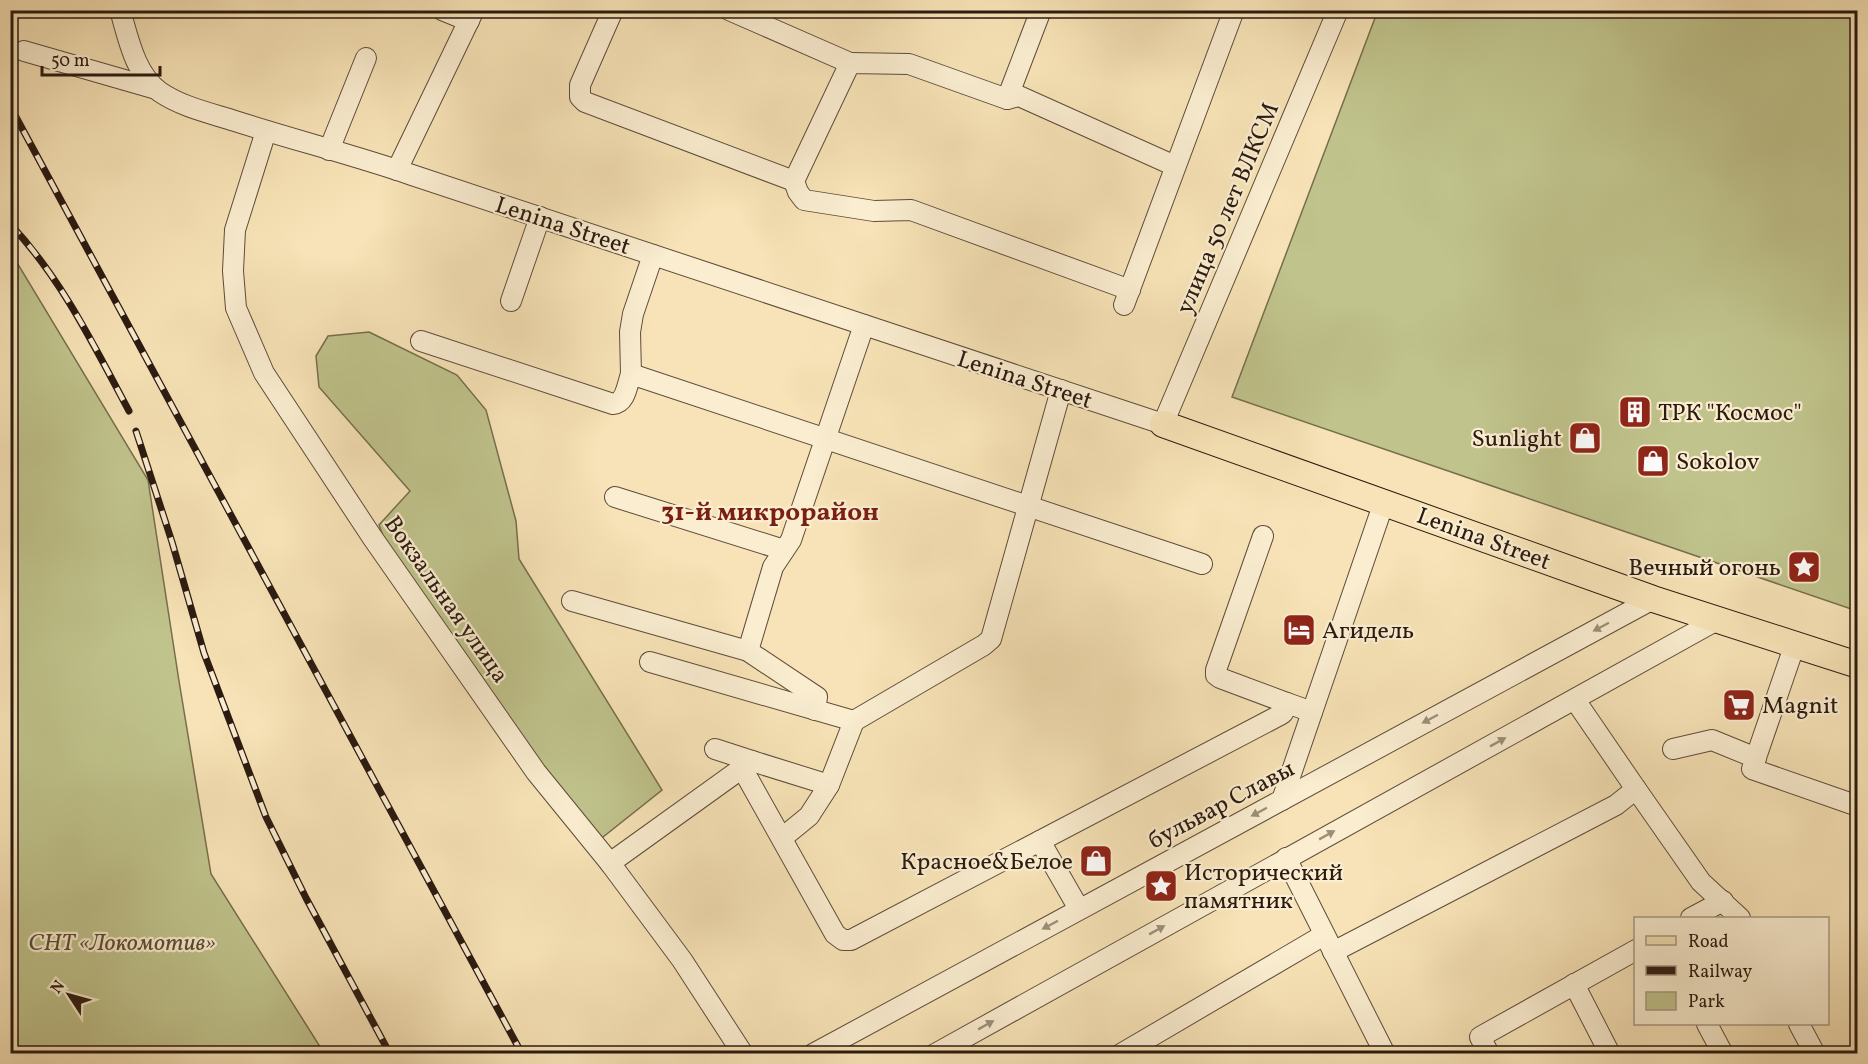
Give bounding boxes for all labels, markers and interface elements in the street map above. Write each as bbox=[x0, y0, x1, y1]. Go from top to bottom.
scale bar bbox=[42, 39, 160, 77]
text: 50 m bbox=[51, 49, 90, 74]
street label: улица 50 лет ВЛКСМ bbox=[1169, 98, 1289, 320]
street label: Lenina Street bbox=[490, 189, 634, 265]
street label: Lenina Street bbox=[952, 343, 1096, 419]
building icon: ТРК "Космос" bbox=[1617, 394, 1653, 430]
place label: ТРК "Космос" bbox=[1658, 397, 1802, 431]
shop icon: Sunlight bbox=[1567, 420, 1603, 456]
place label: Sunlight bbox=[1471, 423, 1562, 457]
shop icon: Sokolov bbox=[1635, 443, 1671, 479]
place label: Sokolov bbox=[1676, 446, 1760, 480]
district label: 31-й микрорайон bbox=[661, 495, 879, 531]
street label: Lenina Street bbox=[1412, 500, 1555, 580]
street label: Вокзальная улица bbox=[375, 509, 516, 691]
place icon: Вечный огонь bbox=[1786, 549, 1822, 585]
place label: Вечный огонь bbox=[1628, 552, 1781, 586]
hotel icon: Агидель bbox=[1281, 612, 1317, 648]
place label: Агидель bbox=[1322, 615, 1414, 649]
one-way arrow bbox=[1593, 621, 1610, 631]
supermarket icon: Magnit bbox=[1721, 687, 1757, 723]
place label: Magnit bbox=[1762, 690, 1839, 724]
one-way arrow bbox=[1421, 714, 1438, 724]
one-way arrow bbox=[1490, 737, 1507, 747]
street label: бульвар Славы bbox=[1143, 753, 1301, 859]
one-way arrow bbox=[1250, 807, 1267, 817]
one-way arrow bbox=[1319, 830, 1336, 840]
shop icon: Красное&Белое bbox=[1078, 843, 1114, 879]
place label: Красное&Белое bbox=[900, 846, 1073, 880]
place label: Исторический памятник bbox=[1184, 857, 1343, 919]
place icon: Исторический памятник bbox=[1143, 868, 1179, 904]
legend bbox=[1634, 917, 1829, 1025]
one-way arrow bbox=[1041, 920, 1058, 930]
one-way arrow bbox=[1149, 925, 1166, 935]
park label: СНТ «Локомотив» bbox=[28, 927, 216, 961]
text: Road bbox=[1688, 930, 1729, 955]
text: Railway bbox=[1688, 960, 1752, 985]
north arrow bbox=[39, 965, 99, 1025]
text: N bbox=[46, 976, 71, 999]
text: Park bbox=[1688, 990, 1725, 1015]
one-way arrow bbox=[978, 1020, 995, 1030]

